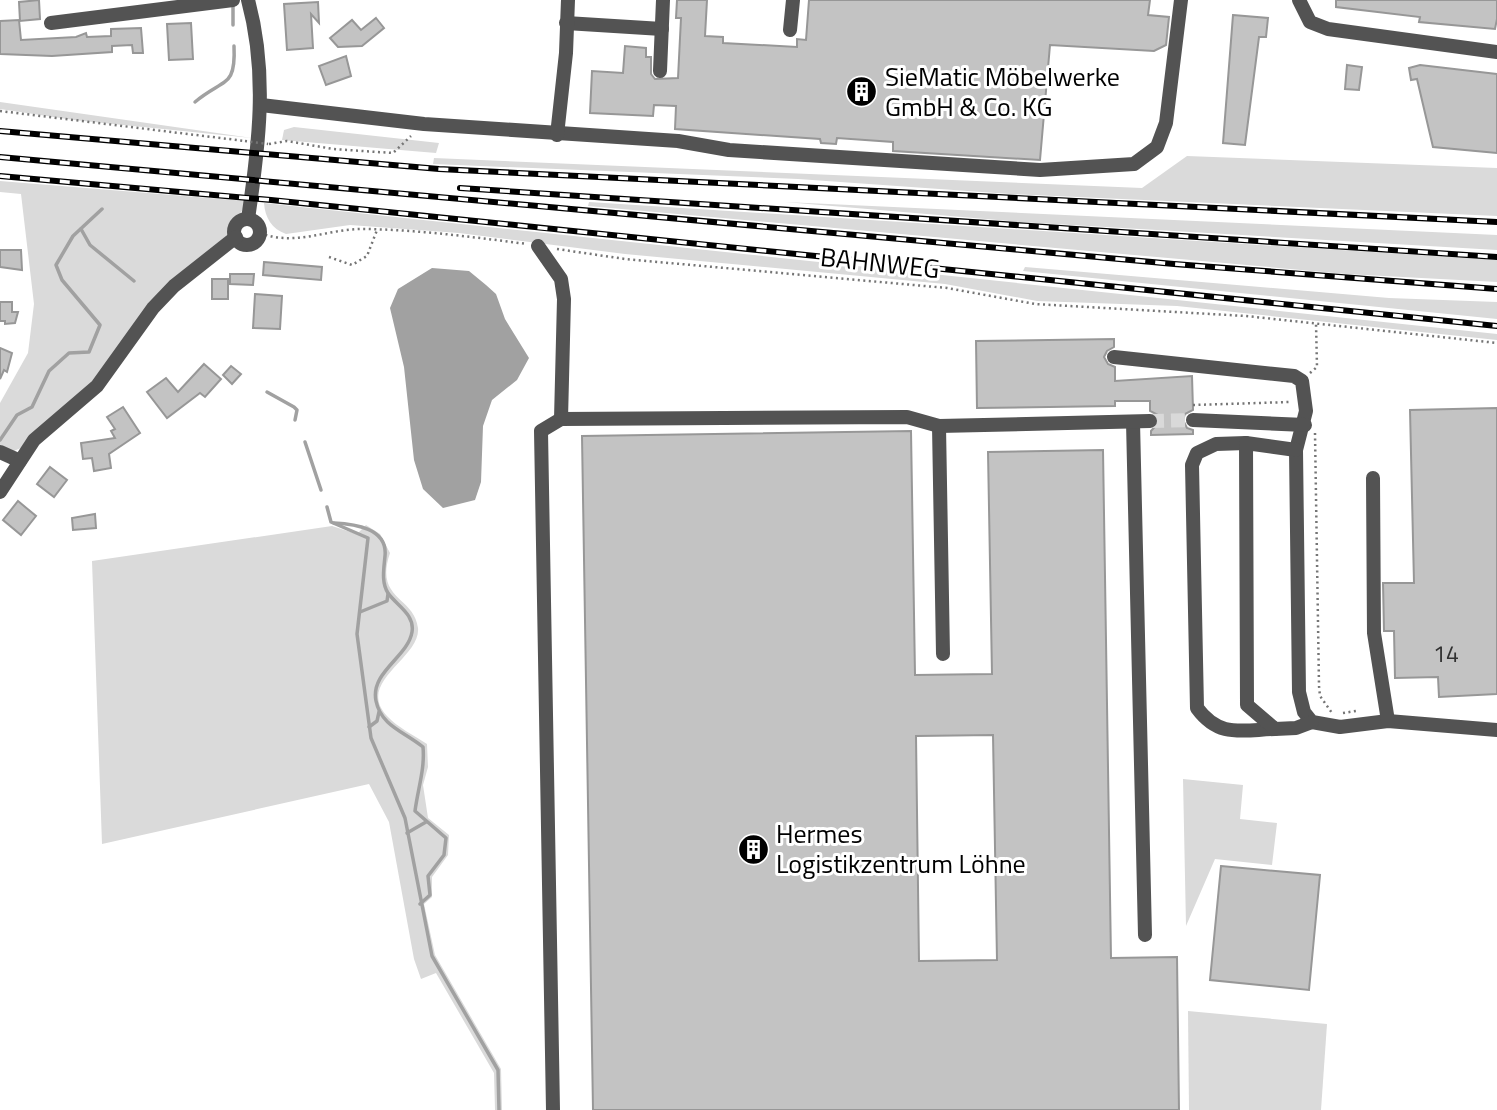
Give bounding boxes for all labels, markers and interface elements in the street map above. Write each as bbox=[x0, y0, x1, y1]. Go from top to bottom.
place label: SieMatic Möbelwerke GmbH & Co. KG bbox=[885, 57, 1120, 126]
building icon: SieMatic Möbelwerke GmbH & Co. KG bbox=[845, 75, 879, 109]
street label: BAHNWEG bbox=[819, 237, 942, 288]
house number: 14 bbox=[1433, 636, 1459, 671]
place label: Hermes Logistikzentrum Löhne bbox=[776, 814, 1026, 883]
building icon: Hermes Logistikzentrum Löhne bbox=[736, 832, 770, 866]

